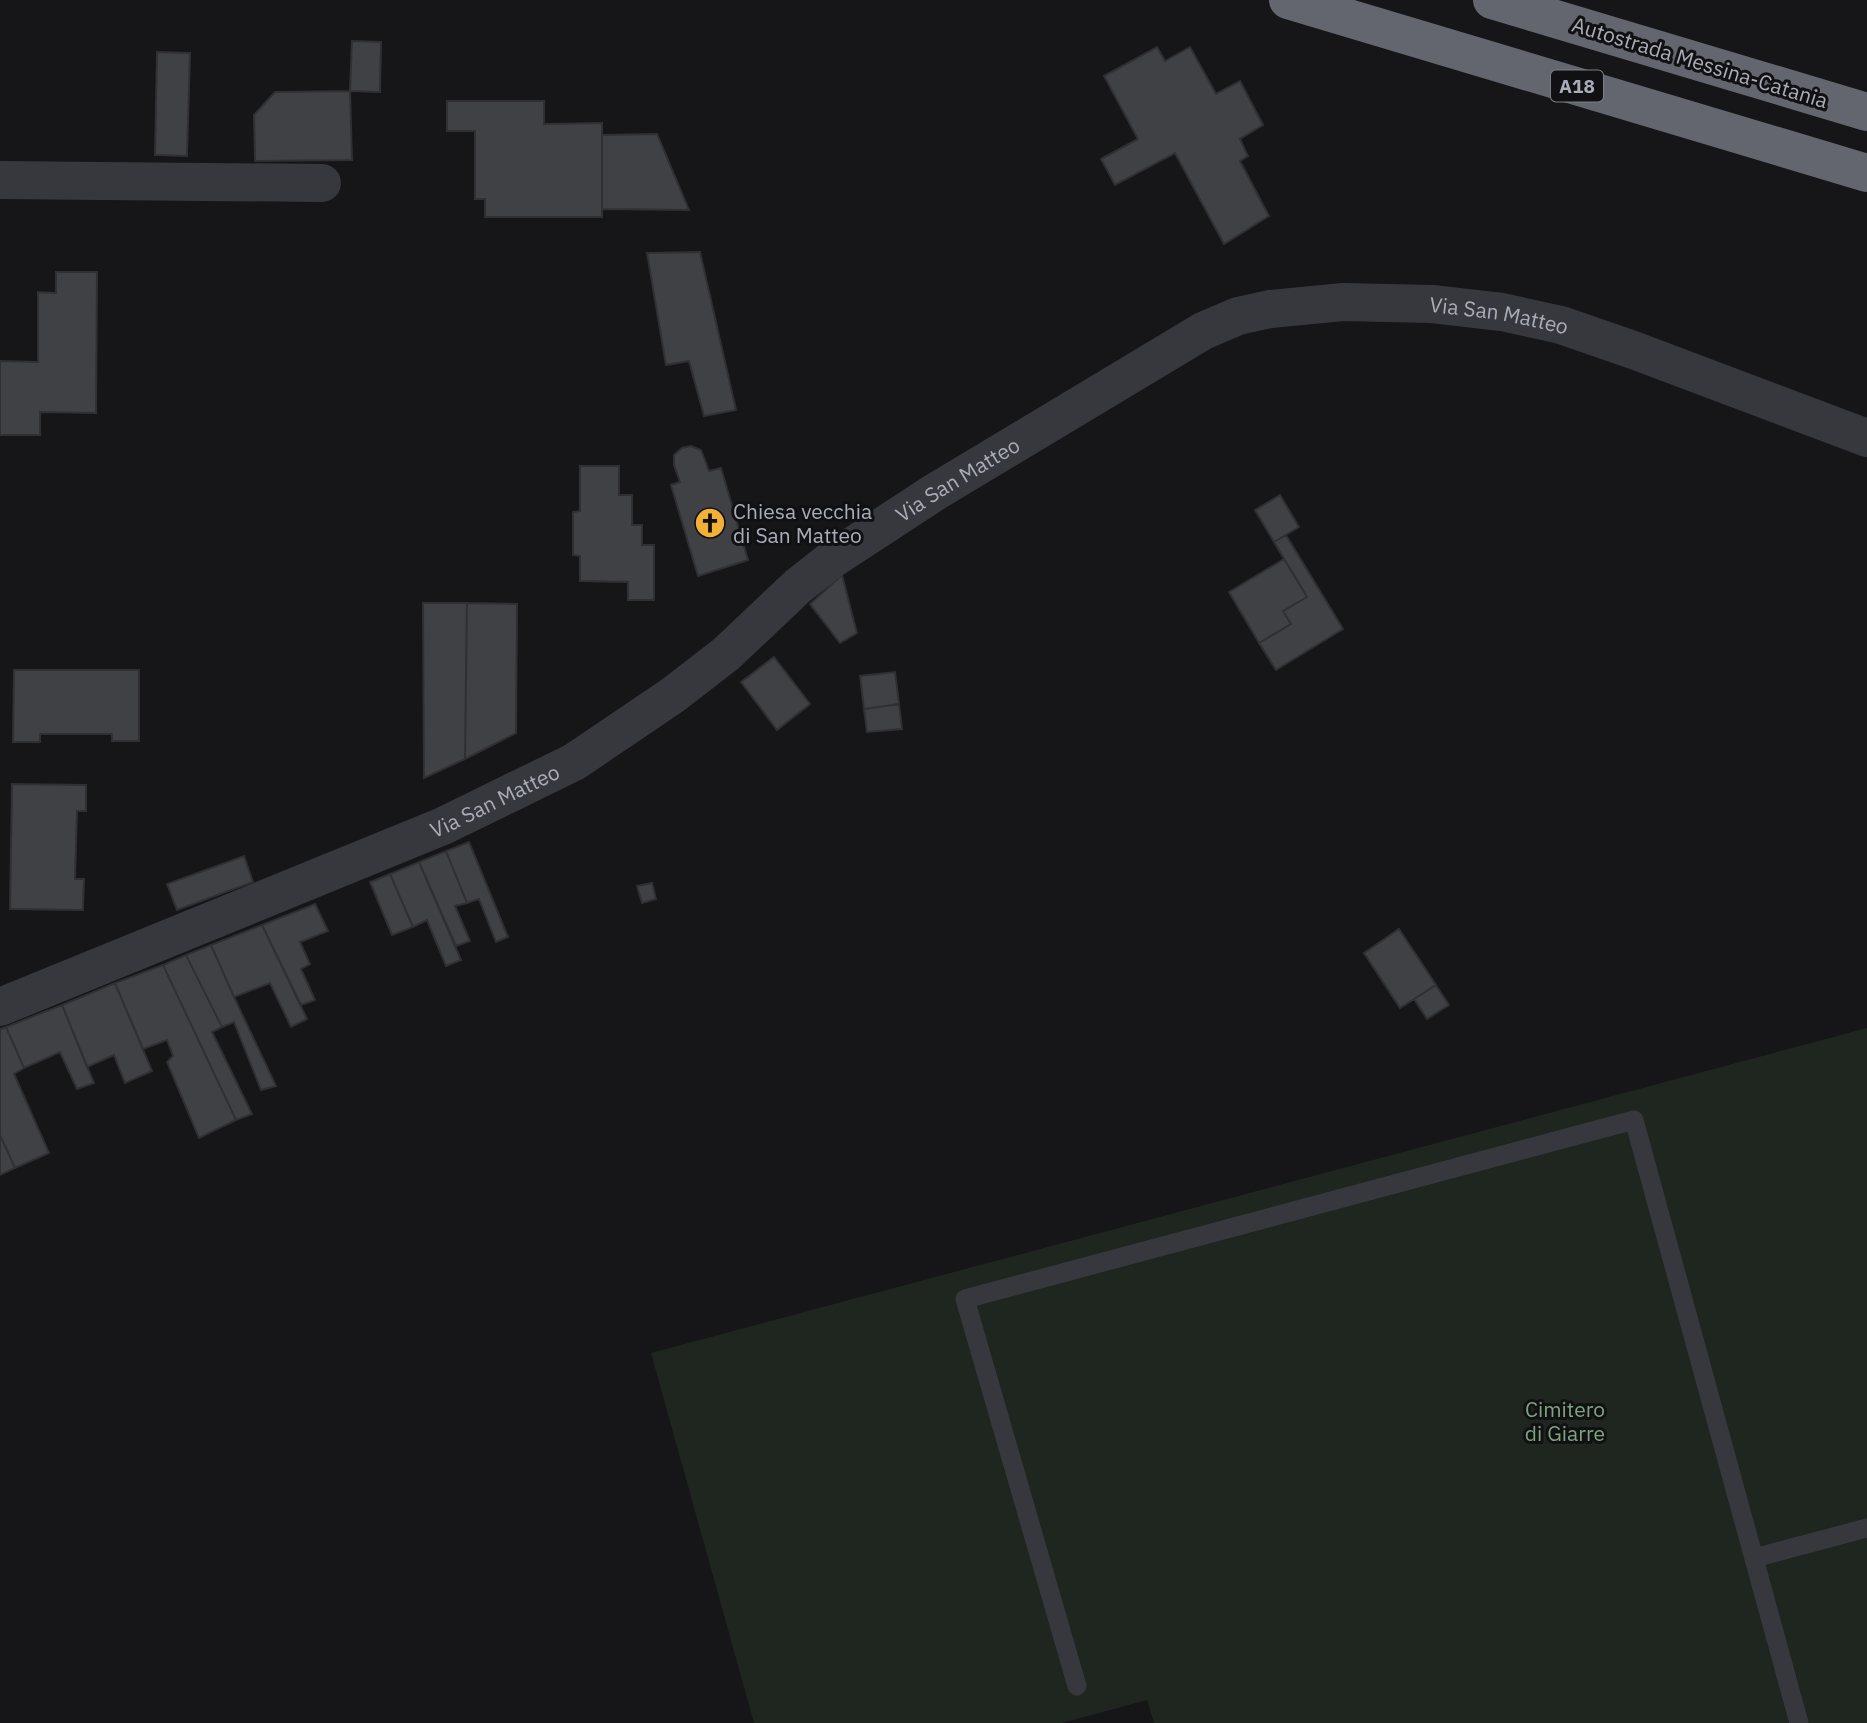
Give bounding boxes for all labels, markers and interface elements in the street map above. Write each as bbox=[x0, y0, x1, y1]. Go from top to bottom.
street label: Autostrada Messina-Catania bbox=[1569, 10, 1831, 114]
road number: A18 bbox=[1551, 71, 1603, 102]
street label: Via San Matteo bbox=[1428, 290, 1573, 341]
street label: Via San Matteo bbox=[890, 431, 1025, 528]
place label: Chiesa vecchia di San Matteo bbox=[733, 497, 872, 549]
church icon: Chiesa vecchia di San Matteo bbox=[693, 506, 727, 540]
street label: Via San Matteo bbox=[426, 757, 564, 844]
park label: Cimitero di Giarre bbox=[1525, 1395, 1605, 1447]

